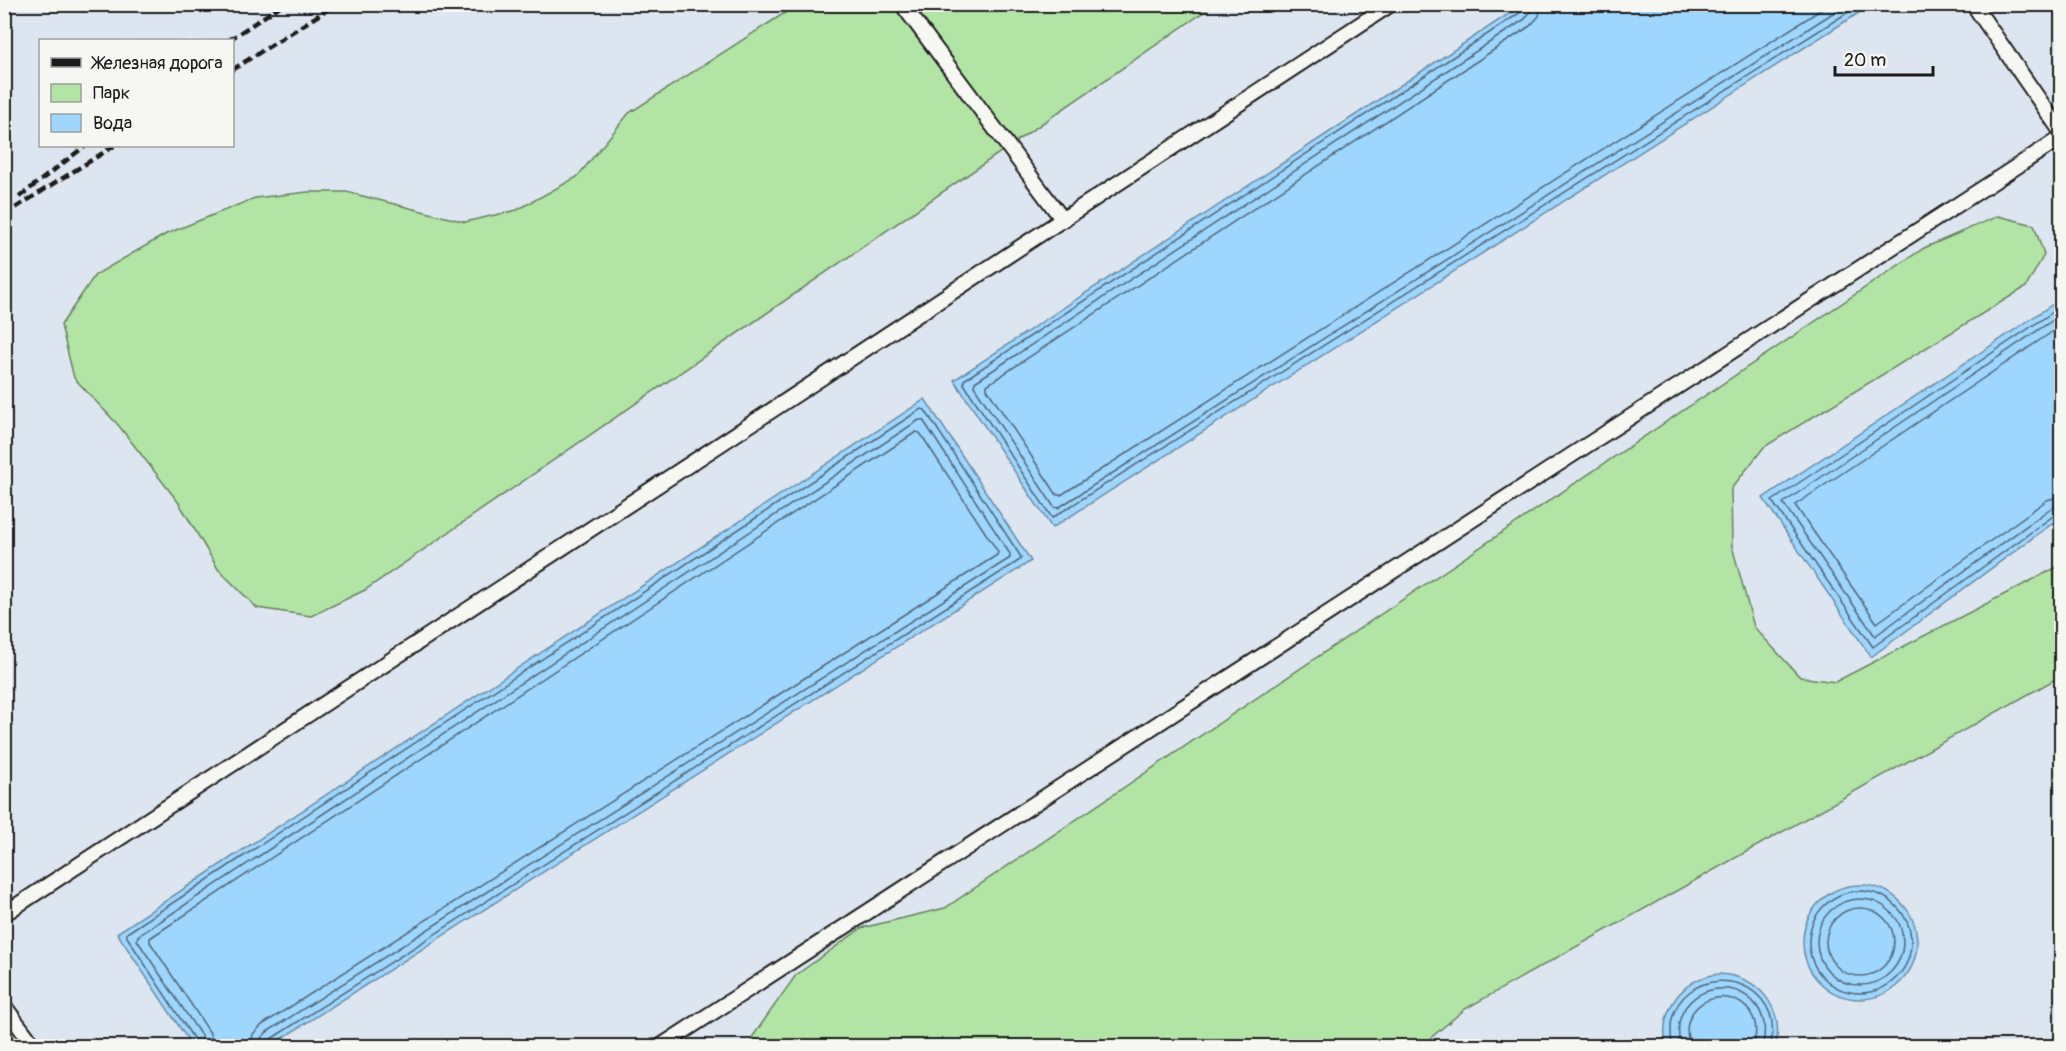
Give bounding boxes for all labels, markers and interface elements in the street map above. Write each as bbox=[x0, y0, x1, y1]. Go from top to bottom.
legend bbox=[39, 39, 234, 147]
scale bar bbox=[1835, 39, 1932, 77]
text: 20 m bbox=[1844, 49, 1886, 72]
text: Железная дорога bbox=[90, 52, 223, 75]
text: Парк bbox=[93, 82, 130, 105]
text: Вода bbox=[93, 112, 132, 135]

